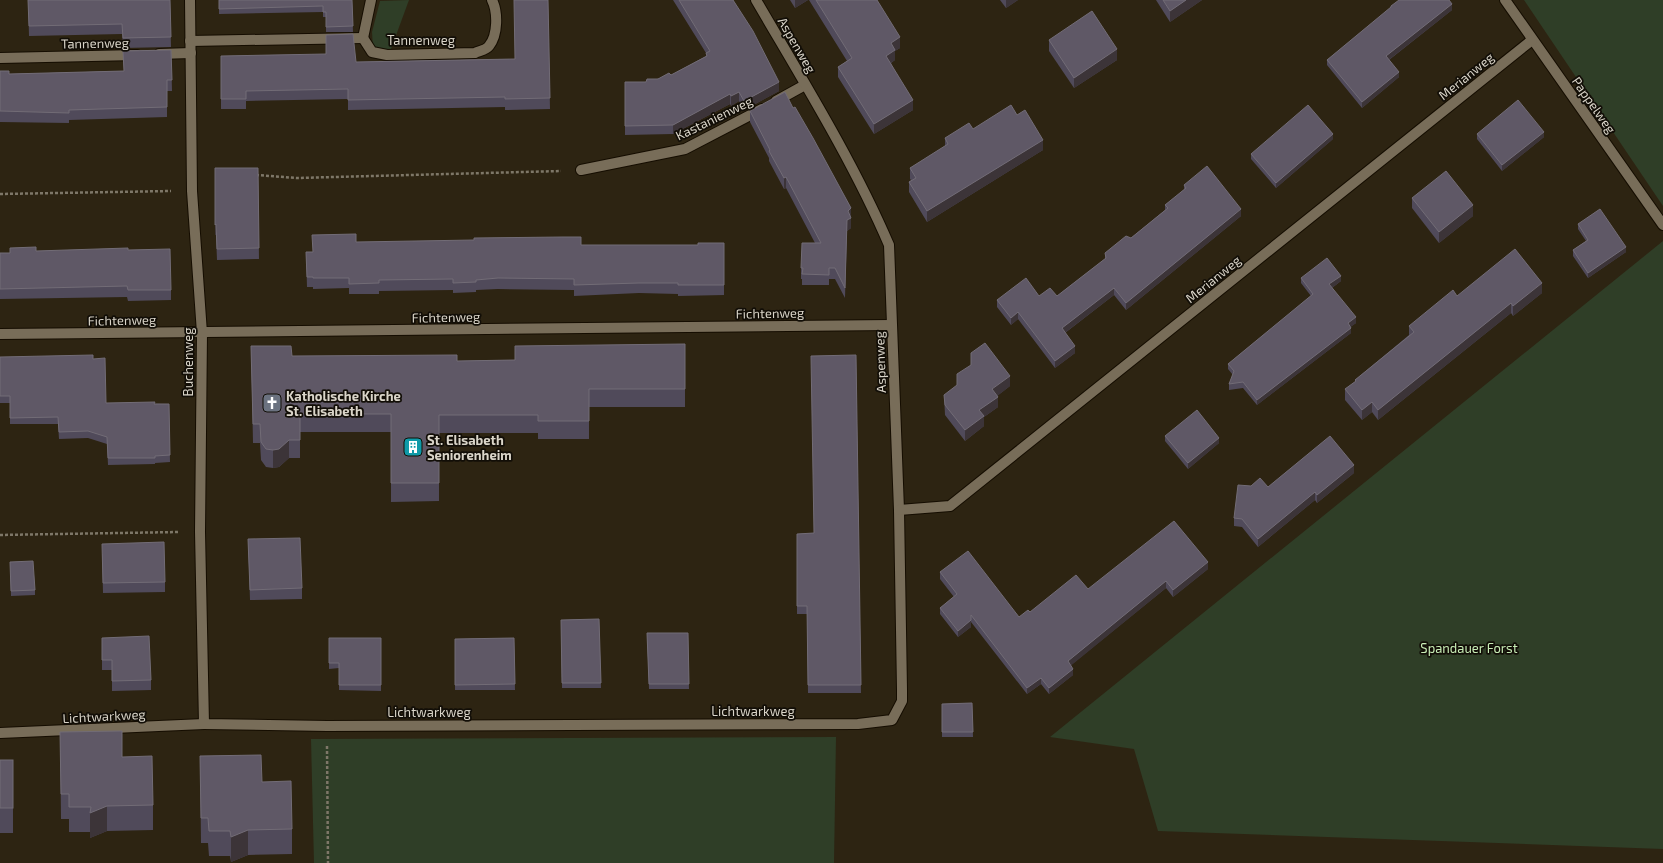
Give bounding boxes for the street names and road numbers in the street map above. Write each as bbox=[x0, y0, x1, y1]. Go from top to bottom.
street label: Aspenweg bbox=[775, 14, 819, 76]
street label: Tannenweg bbox=[387, 32, 455, 48]
street label: Tannenweg bbox=[61, 34, 129, 52]
street label: Merianweg bbox=[1435, 49, 1497, 103]
street label: Pappelweg bbox=[1569, 74, 1619, 136]
street label: Kastanienweg bbox=[673, 92, 755, 144]
street label: Merianweg bbox=[1182, 252, 1244, 306]
street label: Fichtenweg bbox=[736, 304, 804, 322]
street label: Fichtenweg bbox=[412, 308, 480, 326]
street label: Fichtenweg bbox=[88, 311, 156, 329]
street label: Buchenweg bbox=[180, 328, 196, 396]
street label: Aspenweg bbox=[871, 331, 889, 393]
street label: Lichtwarkweg bbox=[711, 703, 795, 719]
street label: Lichtwarkweg bbox=[387, 704, 471, 720]
street label: Lichtwarkweg bbox=[62, 706, 146, 726]

